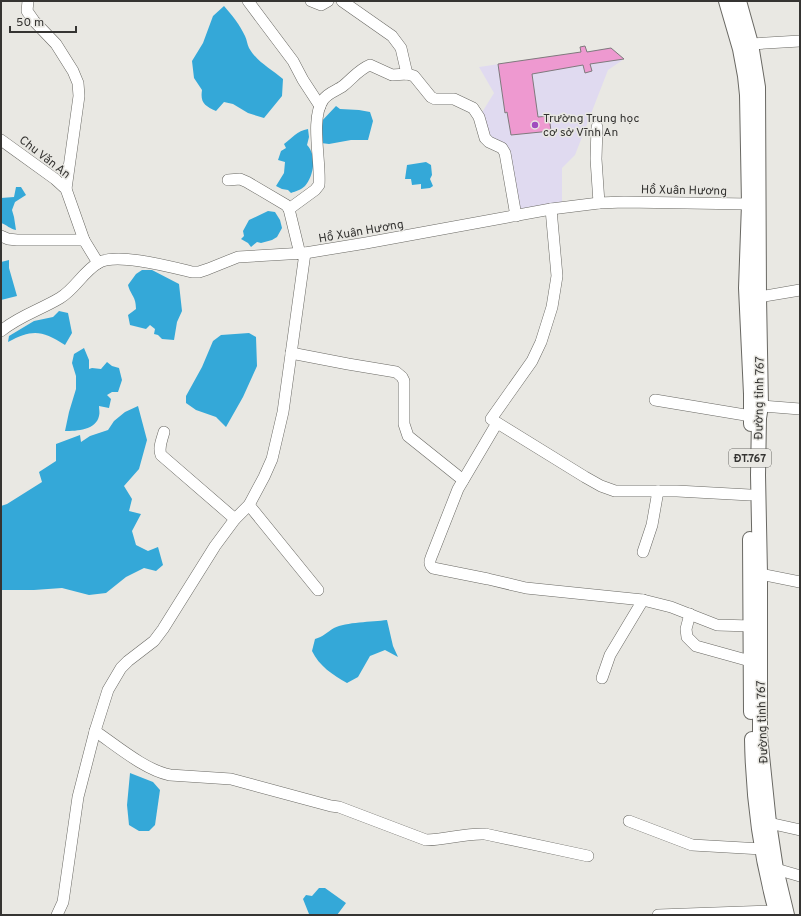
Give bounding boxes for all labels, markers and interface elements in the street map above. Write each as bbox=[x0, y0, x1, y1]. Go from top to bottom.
scale bar bbox=[10, 8, 76, 34]
text: 50 m bbox=[16, 15, 44, 31]
place label: Trường Trung học cơ sở Vĩnh An bbox=[543, 111, 640, 141]
marker: Trường Trung học cơ sở Vĩnh An bbox=[530, 120, 540, 130]
street label: Chu Văn An bbox=[15, 133, 73, 183]
street label: Hồ Xuân Hương bbox=[641, 182, 727, 200]
street label: Hồ Xuân Hương bbox=[317, 217, 405, 247]
street label: Đường tỉnh 767 bbox=[751, 356, 769, 440]
road number: ĐT.767 bbox=[729, 449, 771, 467]
street label: Đường tỉnh 767 bbox=[754, 680, 772, 764]

